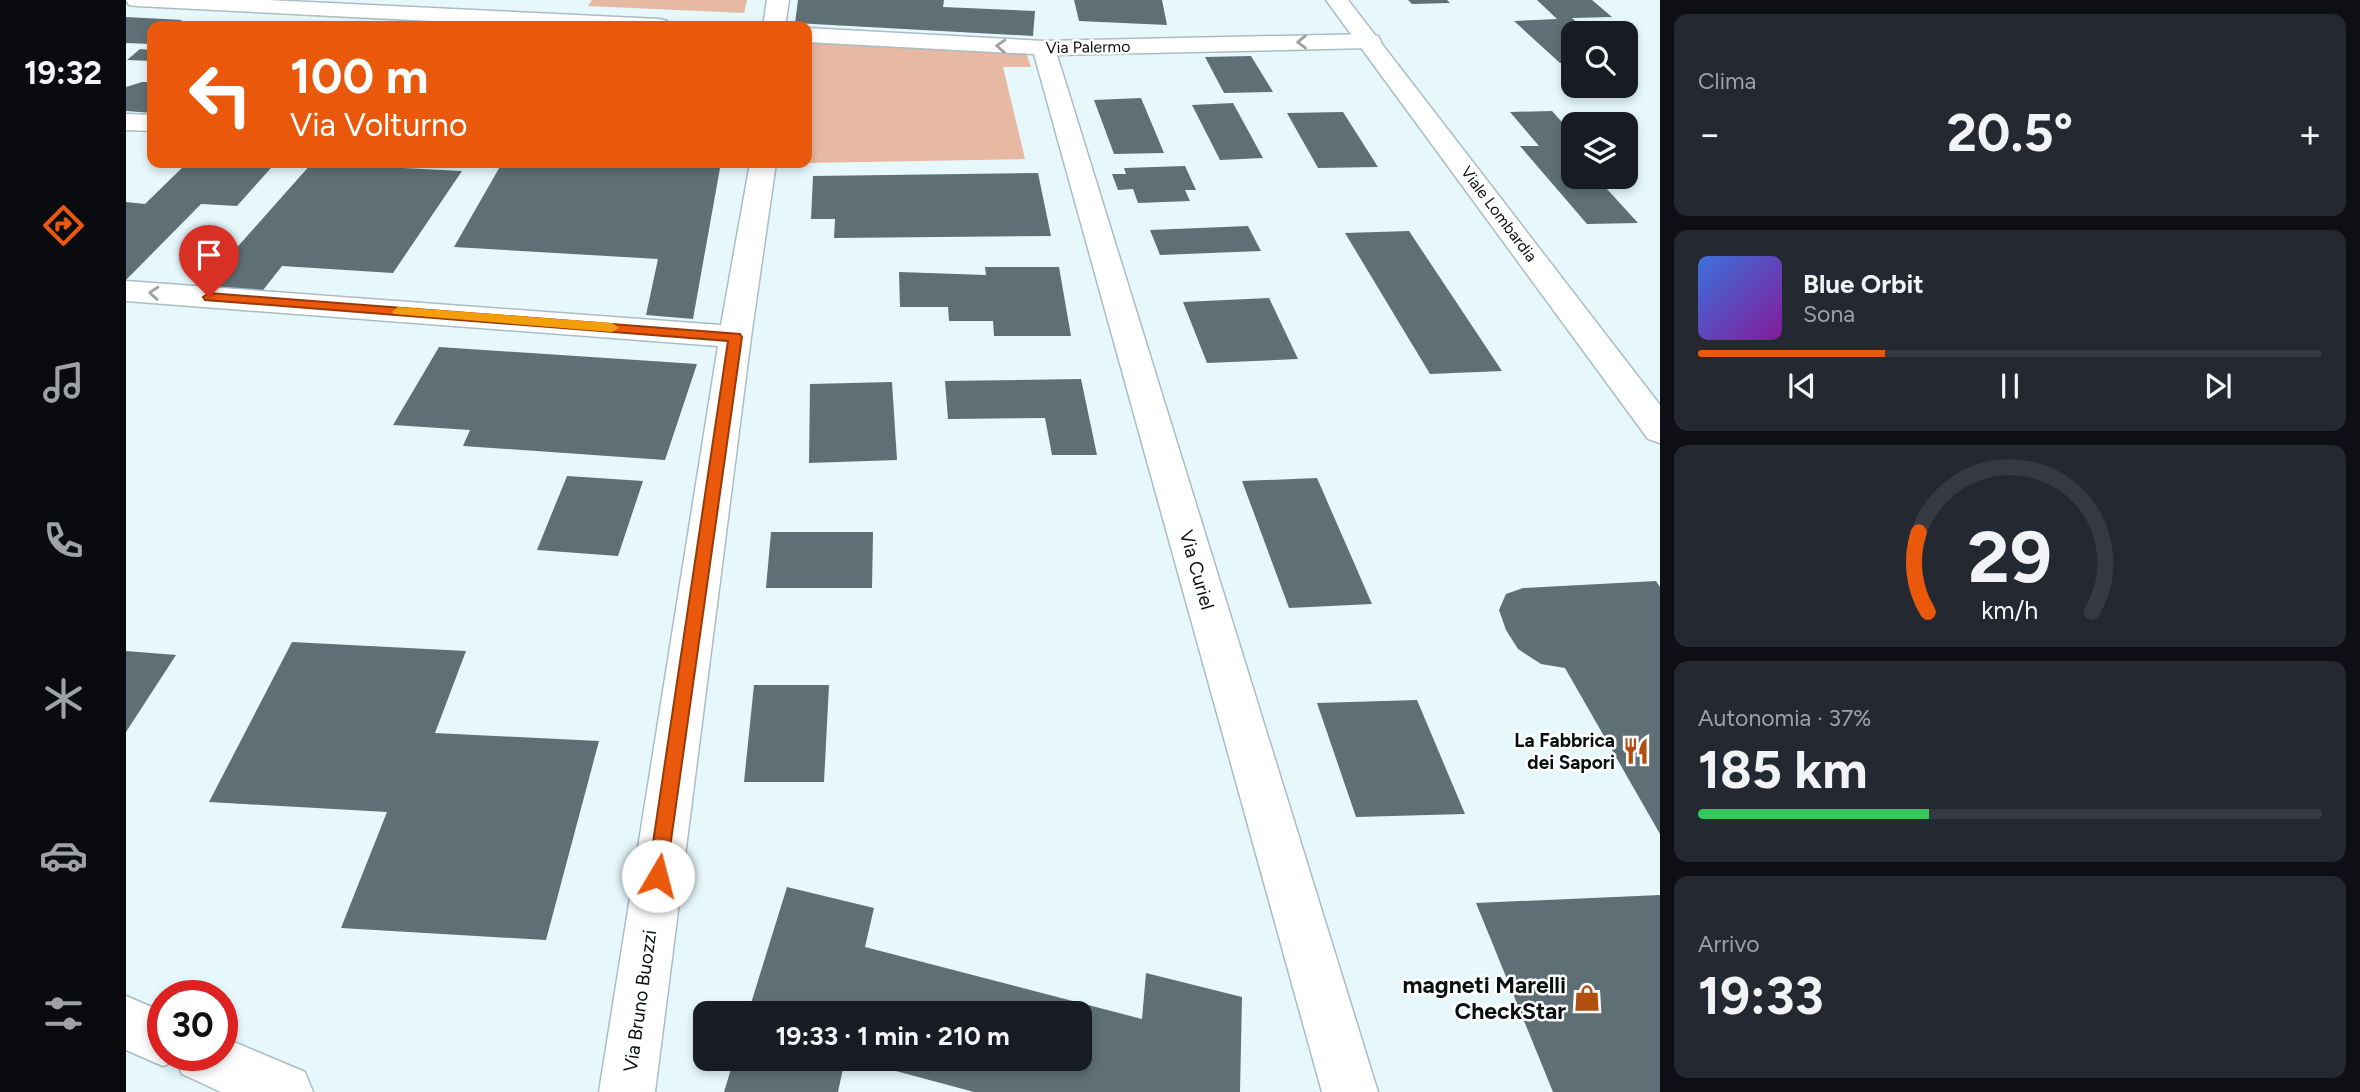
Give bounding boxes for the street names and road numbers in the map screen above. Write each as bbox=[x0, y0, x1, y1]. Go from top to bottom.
street label: Via Palermo bbox=[1045, 37, 1131, 57]
street label: Viale Lombardia bbox=[1457, 163, 1541, 265]
street label: Via Curiel bbox=[1175, 528, 1219, 612]
street label: Via Bruno Buozzi bbox=[619, 928, 661, 1074]

